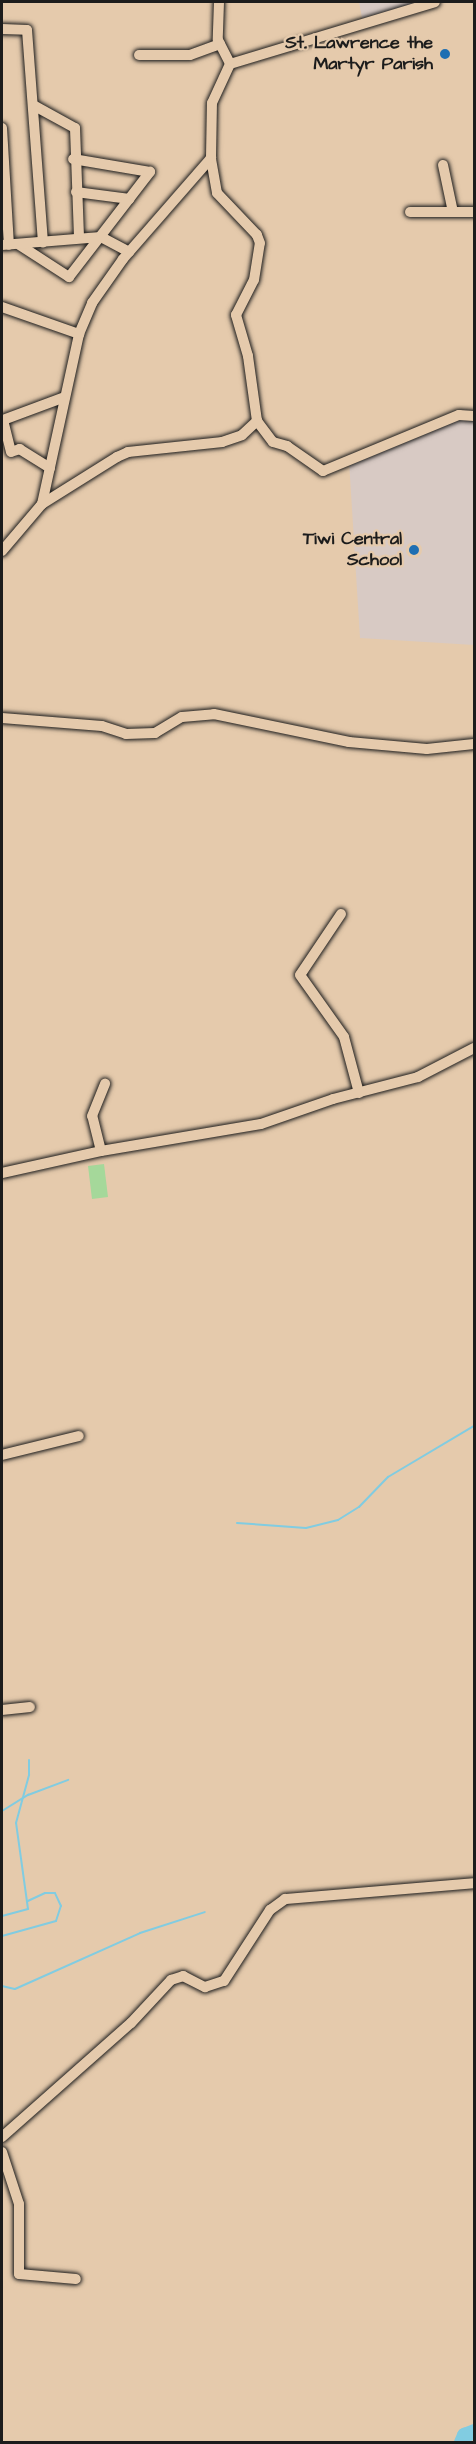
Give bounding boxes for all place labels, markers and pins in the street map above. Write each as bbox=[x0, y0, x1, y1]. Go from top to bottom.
place label: St. Lawrence the Martyr Parish bbox=[285, 33, 433, 76]
marker: St. Lawrence the Martyr Parish bbox=[438, 47, 452, 61]
place label: Tiwi Central School bbox=[303, 529, 402, 572]
marker: Tiwi Central School bbox=[407, 543, 421, 557]

